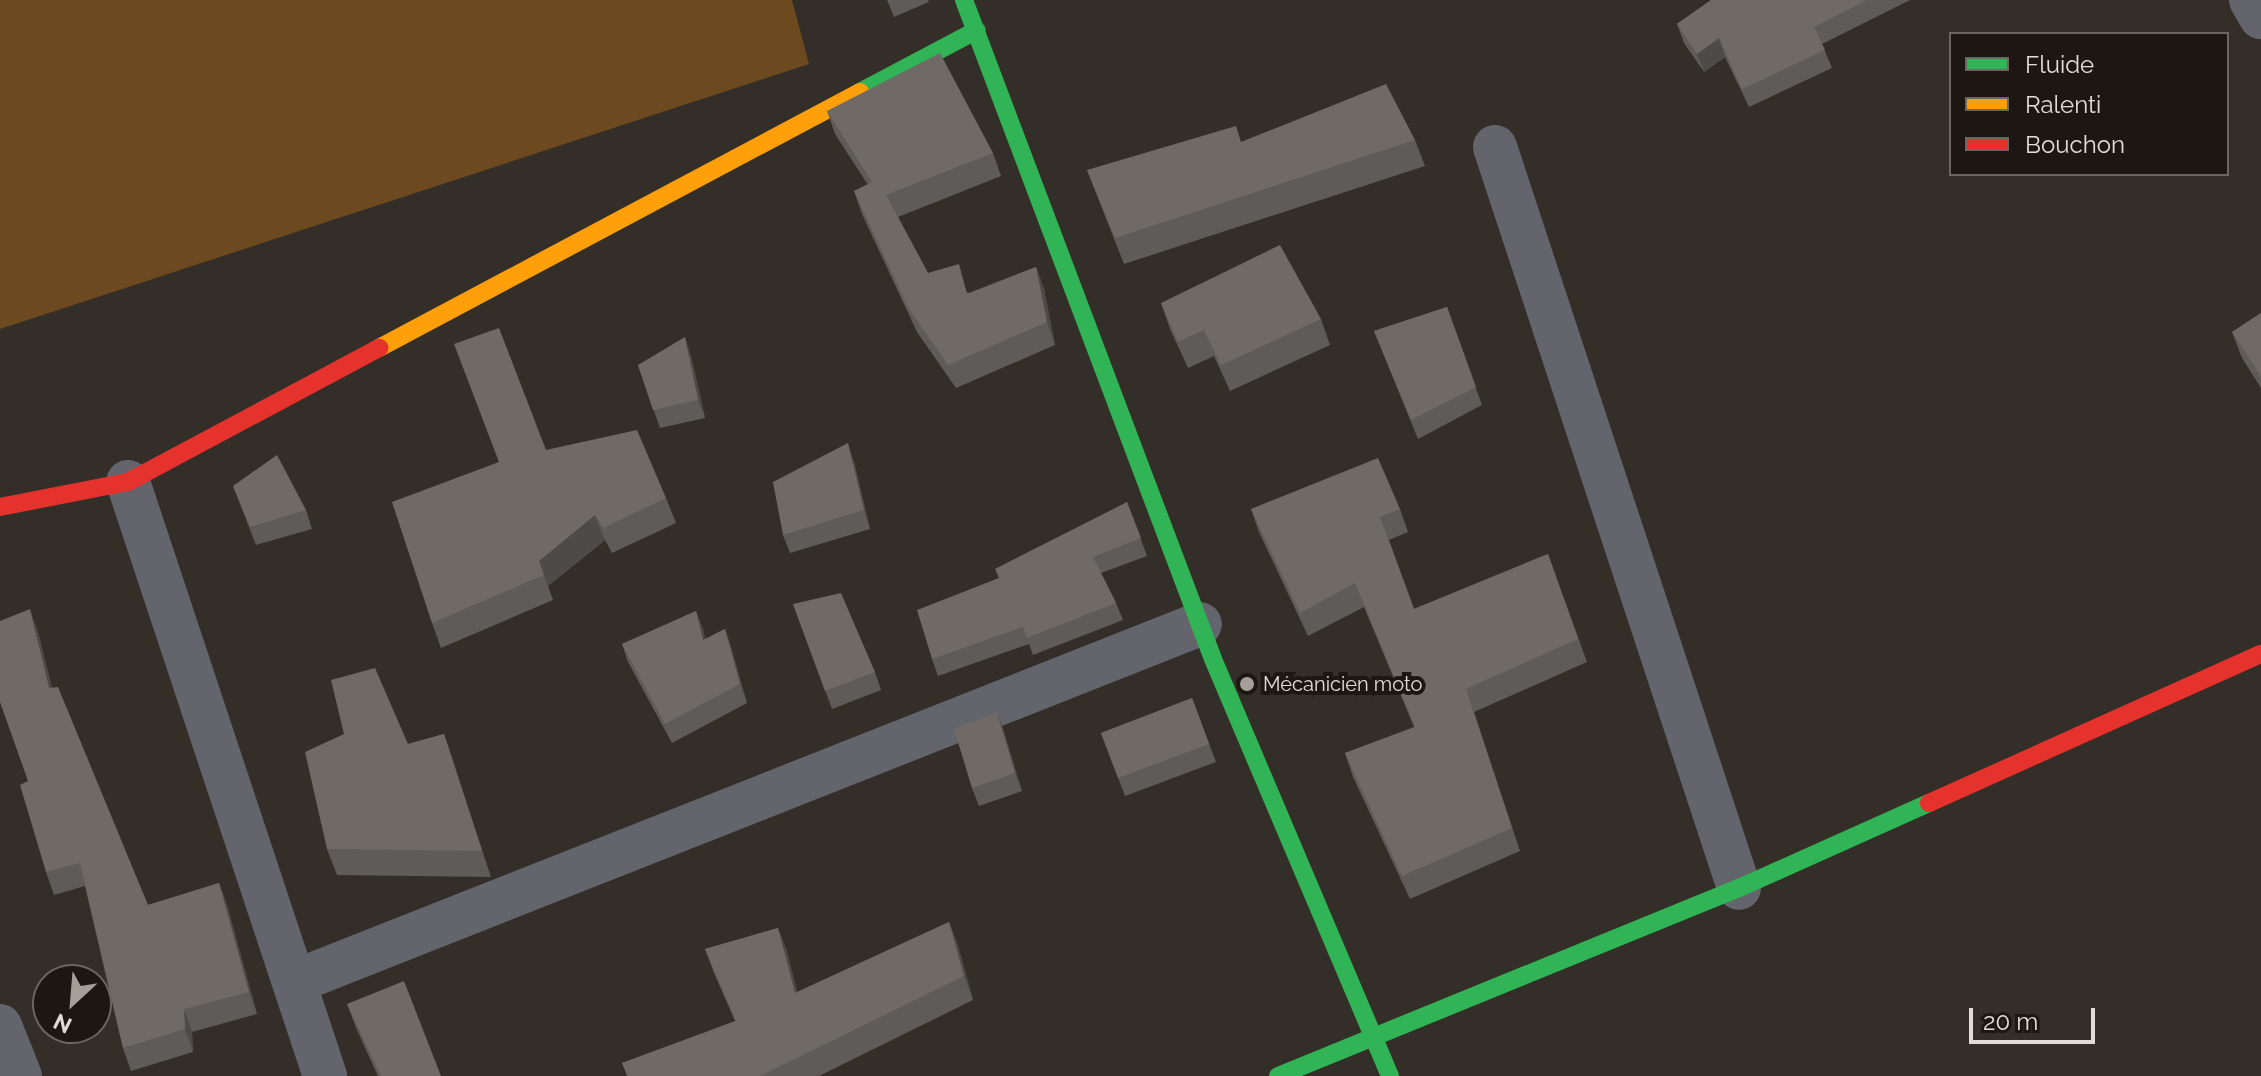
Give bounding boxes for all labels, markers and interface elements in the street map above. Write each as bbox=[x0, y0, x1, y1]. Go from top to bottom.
legend bbox=[1949, 32, 2229, 176]
text: Fluide bbox=[2025, 50, 2094, 79]
text: Ralenti bbox=[2025, 90, 2101, 119]
text: Bouchon bbox=[2025, 130, 2125, 159]
place label: Mécanicien moto bbox=[1263, 672, 1422, 696]
marker: Mécanicien moto bbox=[1238, 675, 1256, 693]
north arrow bbox=[32, 964, 112, 1044]
scale bar bbox=[1973, 992, 2099, 1042]
text: 20 m bbox=[1983, 1007, 2038, 1036]
text: N bbox=[49, 1008, 76, 1039]

